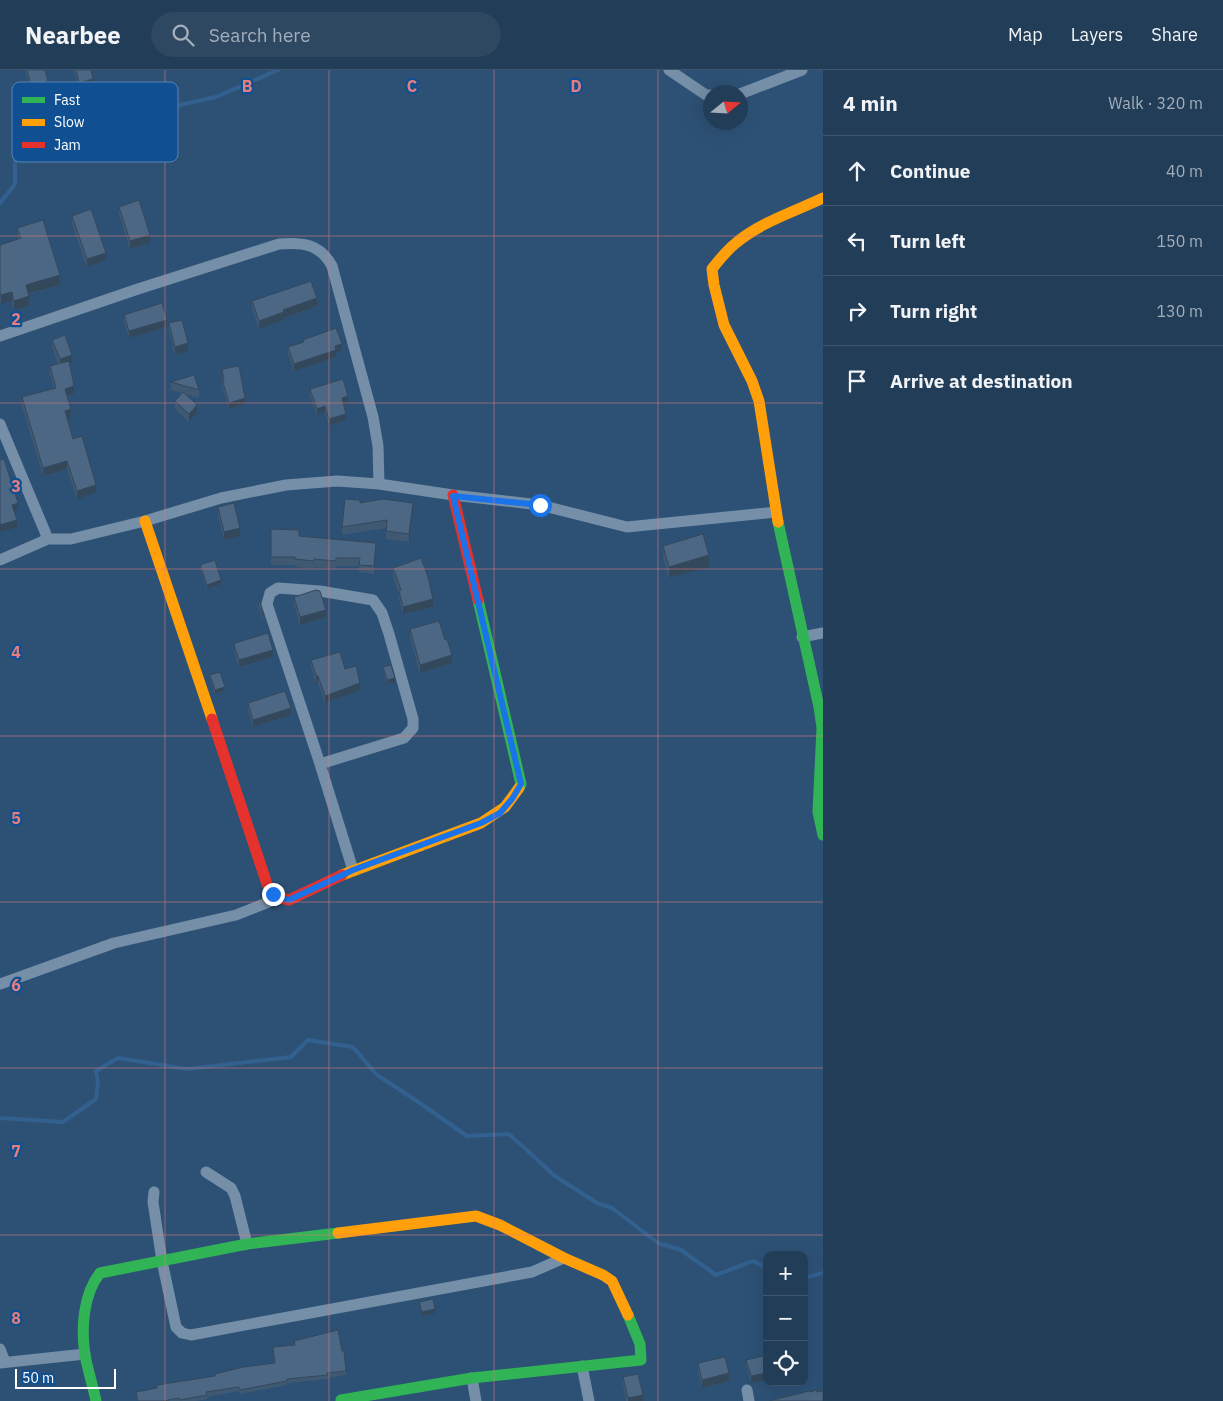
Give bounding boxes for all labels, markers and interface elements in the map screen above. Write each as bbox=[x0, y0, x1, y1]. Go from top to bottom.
search box bbox=[151, 12, 501, 57]
text: Nearbee bbox=[25, 19, 121, 51]
icon: search bbox=[169, 21, 197, 49]
text: Search here bbox=[209, 23, 311, 47]
text: Map bbox=[1008, 23, 1043, 46]
text: Layers bbox=[1071, 23, 1123, 46]
text: Share bbox=[1151, 23, 1198, 46]
text: B bbox=[242, 76, 253, 96]
text: C bbox=[407, 76, 417, 96]
text: D bbox=[570, 76, 582, 96]
legend bbox=[12, 82, 178, 162]
north arrow bbox=[703, 85, 748, 130]
text: 4 min bbox=[843, 89, 898, 117]
text: Fast bbox=[54, 91, 80, 109]
text: Walk · 320 m bbox=[1108, 93, 1203, 113]
text: Slow bbox=[54, 113, 85, 131]
text: Jam bbox=[54, 136, 81, 154]
icon: ahead bbox=[843, 157, 871, 185]
text: Continue bbox=[890, 159, 970, 183]
text: 40 m bbox=[1166, 161, 1203, 181]
icon: left bbox=[843, 227, 871, 255]
text: Turn left bbox=[890, 229, 966, 253]
text: 150 m bbox=[1156, 231, 1203, 251]
icon: right bbox=[843, 297, 871, 325]
text: Turn right bbox=[890, 299, 977, 323]
text: 130 m bbox=[1156, 301, 1203, 321]
text: 2 bbox=[11, 309, 21, 329]
icon: arrive bbox=[843, 367, 871, 395]
text: Arrive at destination bbox=[890, 369, 1073, 393]
text: 3 bbox=[11, 476, 21, 496]
route start bbox=[529, 494, 552, 517]
text: 4 bbox=[11, 642, 21, 662]
text: 5 bbox=[11, 808, 21, 828]
route end bbox=[262, 883, 285, 906]
text: 6 bbox=[11, 975, 21, 995]
text: 7 bbox=[11, 1141, 21, 1161]
map controls bbox=[763, 1251, 808, 1386]
button: + bbox=[763, 1251, 808, 1296]
button: − bbox=[763, 1296, 808, 1341]
text: 8 bbox=[11, 1308, 21, 1328]
button: locate bbox=[763, 1341, 808, 1386]
scale bar bbox=[15, 1366, 116, 1389]
text: 50 m bbox=[22, 1369, 54, 1387]

